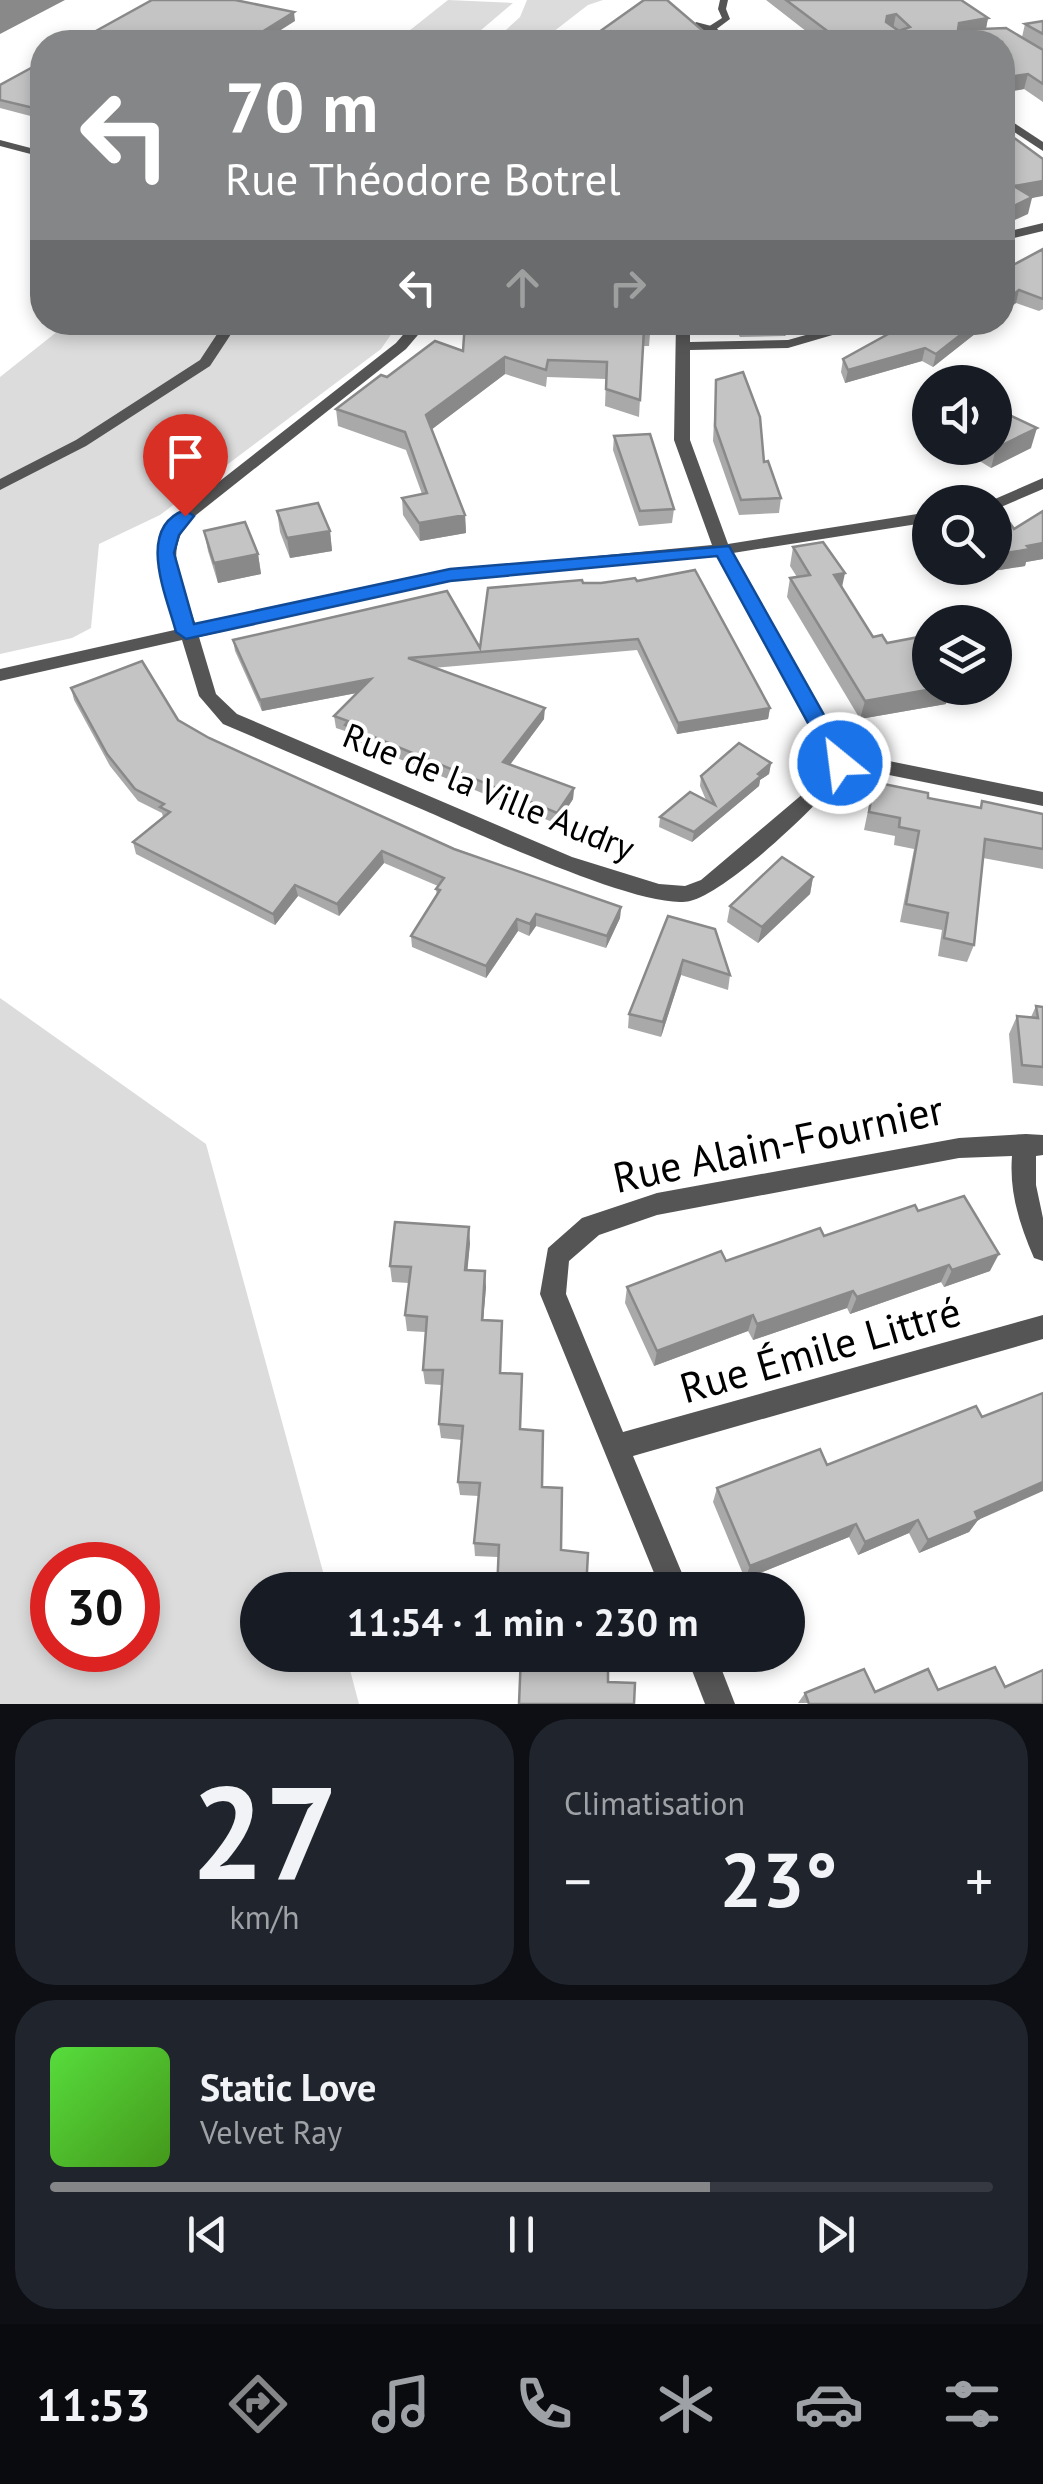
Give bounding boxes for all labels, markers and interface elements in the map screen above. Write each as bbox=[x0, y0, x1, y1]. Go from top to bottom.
text: 70 m bbox=[225, 61, 378, 151]
icon: left bbox=[60, 70, 190, 200]
text: Rue Théodore Botrel bbox=[225, 149, 621, 207]
icon: left bbox=[390, 260, 445, 315]
icon: ahead bbox=[495, 260, 550, 315]
icon: right bbox=[600, 260, 655, 315]
map controls bbox=[912, 365, 1012, 705]
button: sound bbox=[912, 365, 1012, 465]
pin bbox=[143, 414, 228, 517]
icon: arrive bbox=[158, 429, 213, 484]
button: search bbox=[912, 485, 1012, 585]
button: layers bbox=[912, 605, 1012, 705]
position arrow bbox=[788, 711, 892, 815]
street label: Rue de la Ville Audry bbox=[336, 712, 642, 870]
street label: Rue Alain-Fournier bbox=[608, 1081, 948, 1205]
street label: Rue Émile Littré bbox=[673, 1283, 967, 1415]
speed limit sign: 30 bbox=[30, 1542, 160, 1672]
text: 11:54 · 1 min · 230 m bbox=[347, 1597, 698, 1646]
text: 27 bbox=[191, 1747, 338, 1915]
text: Climatisation bbox=[564, 1782, 745, 1824]
text: 23° bbox=[720, 1831, 837, 1928]
text: − bbox=[564, 1845, 592, 1916]
text: + bbox=[965, 1845, 993, 1916]
text: km/h bbox=[229, 1896, 300, 1938]
text: Static Love bbox=[200, 2062, 376, 2111]
text: Velvet Ray bbox=[200, 2111, 342, 2153]
icon: previous bbox=[180, 2207, 235, 2262]
icon: pause bbox=[494, 2207, 549, 2262]
icon: next bbox=[808, 2207, 863, 2262]
icon: directions bbox=[223, 2369, 293, 2439]
icon: music bbox=[366, 2369, 436, 2439]
icon: phone bbox=[509, 2369, 579, 2439]
icon: climate bbox=[651, 2369, 721, 2439]
icon: car bbox=[794, 2369, 864, 2439]
icon: filters bbox=[937, 2369, 1007, 2439]
text: 11:53 bbox=[36, 2375, 151, 2433]

